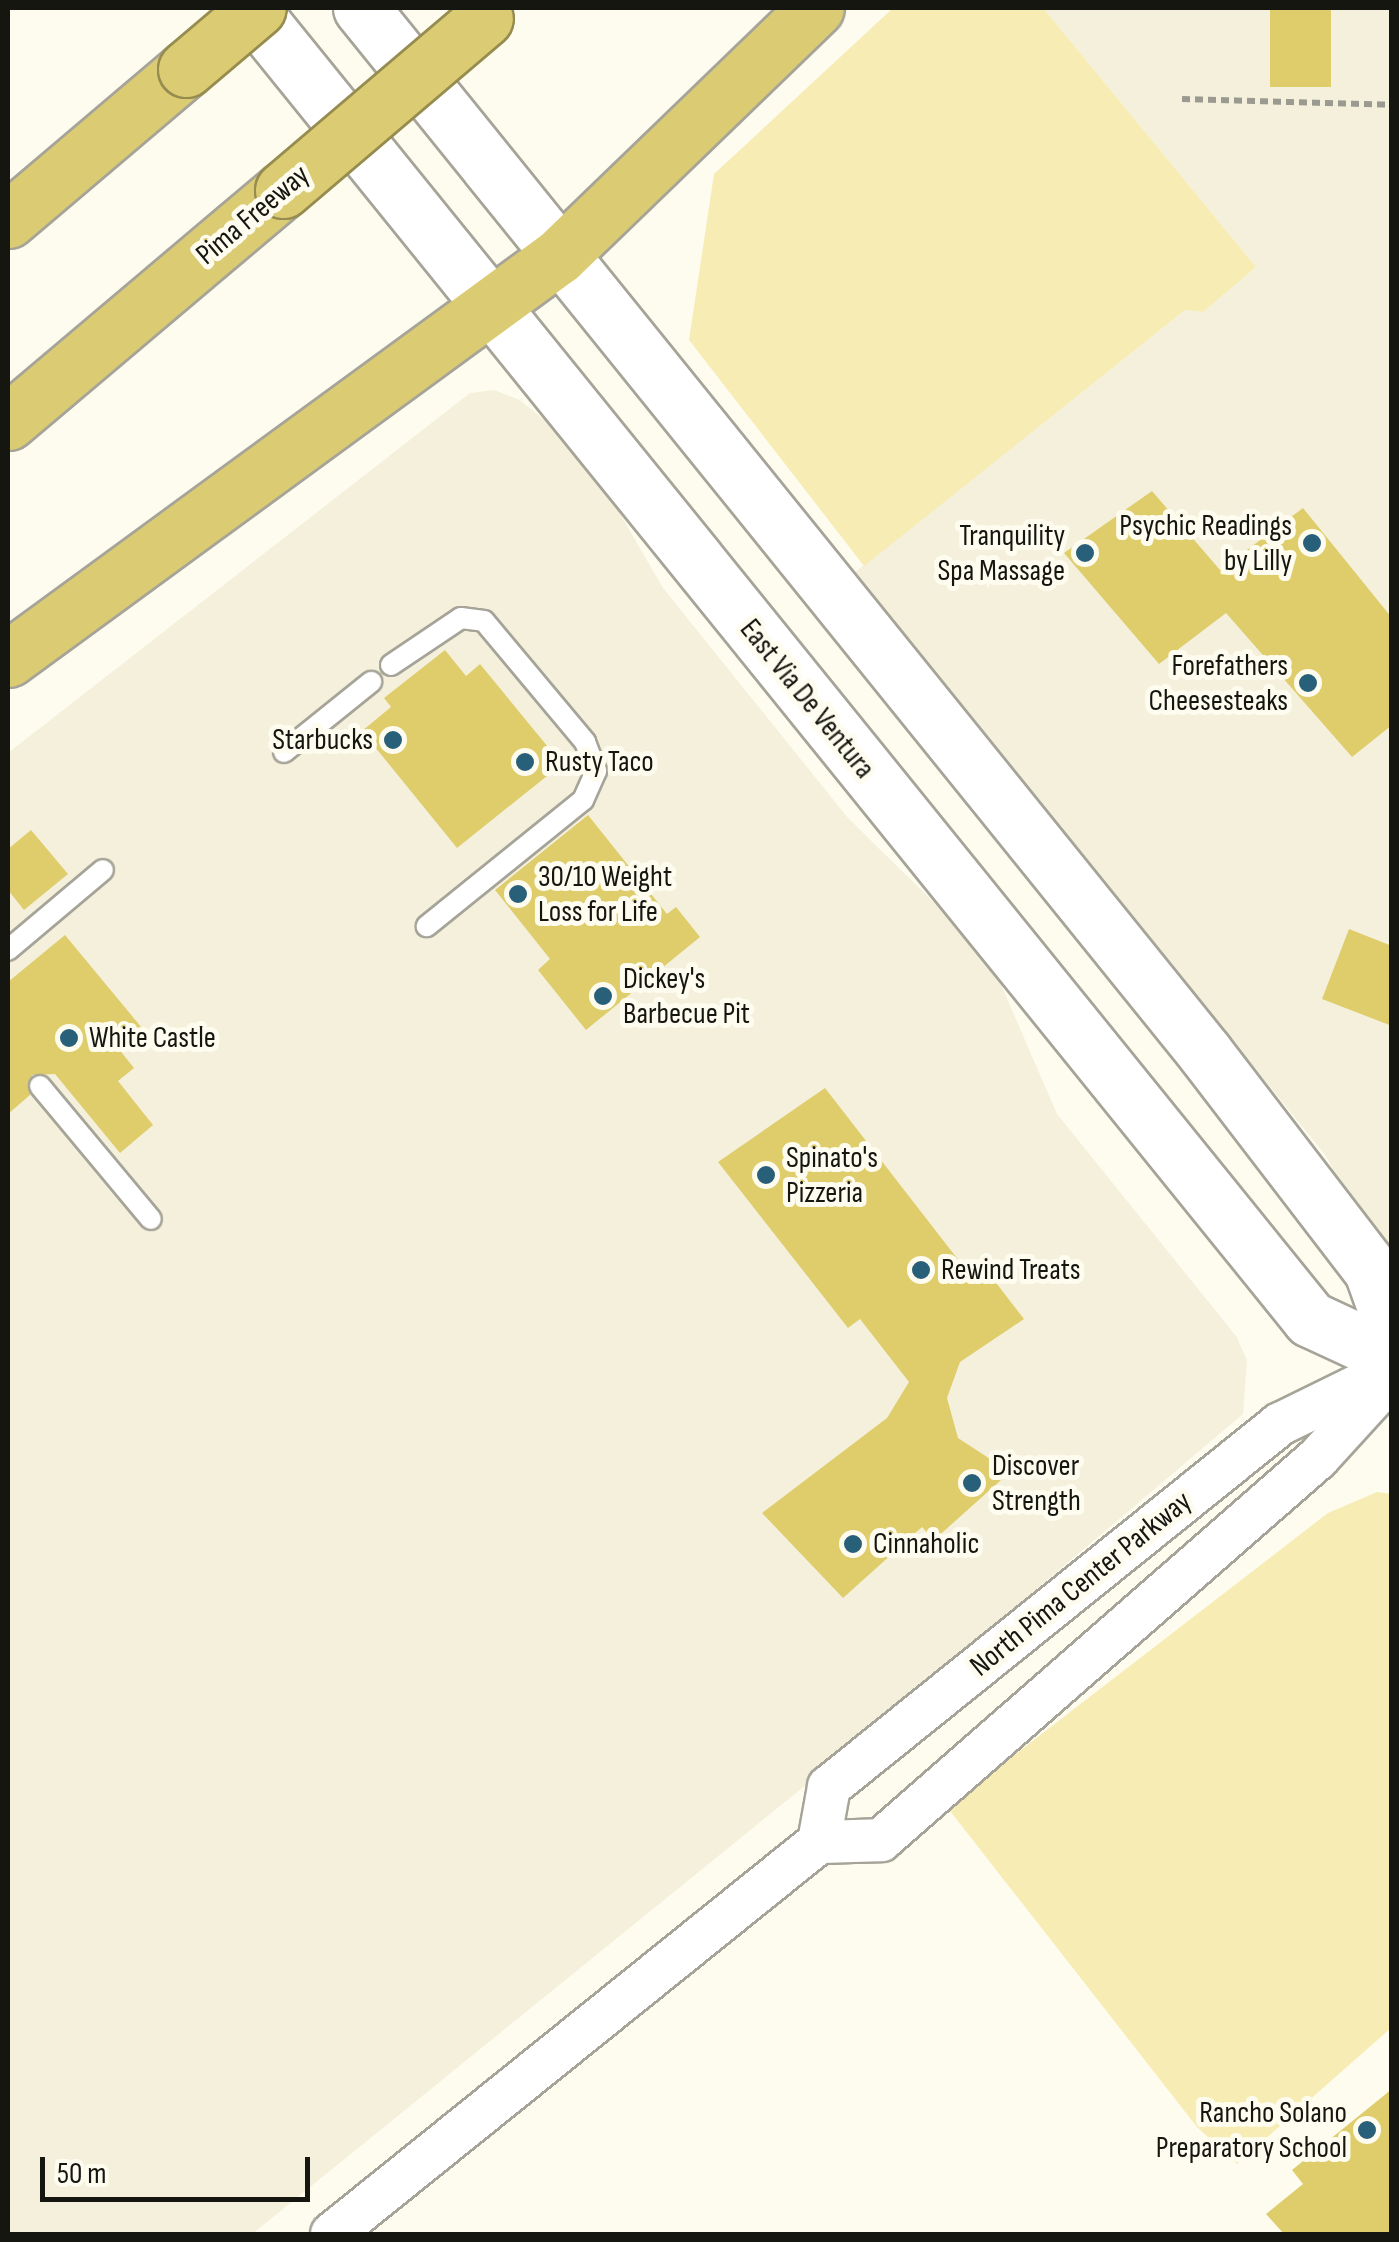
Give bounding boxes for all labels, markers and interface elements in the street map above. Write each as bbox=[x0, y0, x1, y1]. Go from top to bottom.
street label: Pima Freeway bbox=[189, 157, 317, 273]
place label: Psychic Readings by Lilly bbox=[1119, 508, 1292, 578]
place label: Tranquility Spa Massage bbox=[938, 518, 1065, 588]
marker: Psychic Readings by Lilly bbox=[1301, 532, 1323, 554]
marker: Tranquility Spa Massage bbox=[1074, 542, 1096, 564]
street label: East Via De Ventura bbox=[732, 612, 882, 786]
place label: Forefathers Cheesesteaks bbox=[1149, 648, 1288, 718]
marker: Forefathers Cheesesteaks bbox=[1297, 672, 1319, 694]
place label: Starbucks bbox=[272, 722, 373, 758]
marker: Starbucks bbox=[382, 729, 404, 751]
place label: Rusty Taco bbox=[545, 744, 654, 780]
marker: Rusty Taco bbox=[514, 751, 536, 773]
place label: 30/10 Weight Loss for Life bbox=[538, 859, 672, 930]
marker: 30/10 Weight Loss for Life bbox=[507, 883, 529, 905]
place label: Dickey's Barbecue Pit bbox=[623, 961, 750, 1032]
marker: Dickey's Barbecue Pit bbox=[592, 985, 614, 1007]
place label: White Castle bbox=[89, 1020, 216, 1056]
marker: White Castle bbox=[58, 1027, 80, 1049]
place label: Spinato's Pizzeria bbox=[786, 1140, 878, 1210]
marker: Spinato's Pizzeria bbox=[755, 1164, 777, 1186]
place label: Rewind Treats bbox=[941, 1252, 1080, 1288]
marker: Rewind Treats bbox=[910, 1259, 932, 1281]
place label: Discover Strength bbox=[992, 1448, 1081, 1518]
marker: Discover Strength bbox=[961, 1472, 983, 1494]
street label: North Pima Center Parkway bbox=[963, 1484, 1199, 1684]
place label: Cinnaholic bbox=[873, 1526, 979, 1562]
marker: Cinnaholic bbox=[842, 1533, 864, 1555]
place label: Rancho Solano Preparatory School bbox=[1156, 2095, 1347, 2166]
marker: Rancho Solano Preparatory School bbox=[1356, 2119, 1378, 2141]
scale bar bbox=[45, 2137, 315, 2199]
text: 50 m bbox=[57, 2156, 106, 2192]

